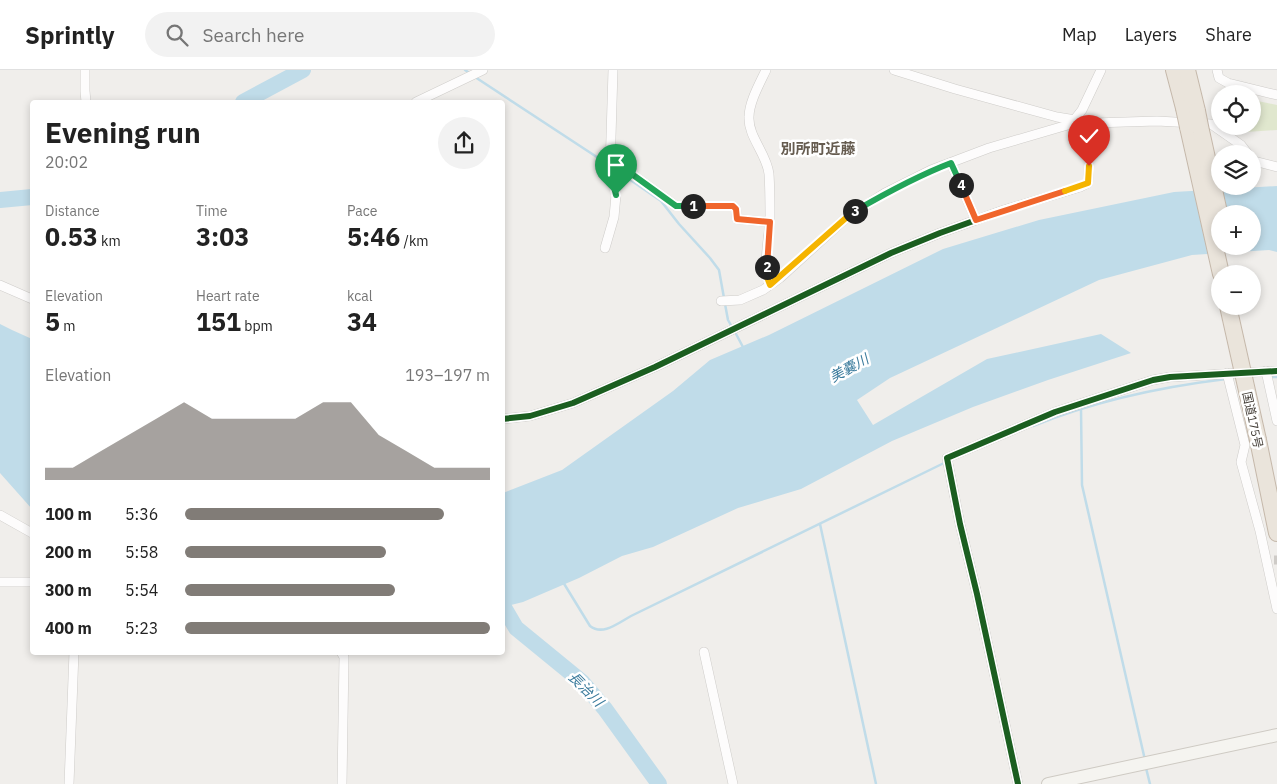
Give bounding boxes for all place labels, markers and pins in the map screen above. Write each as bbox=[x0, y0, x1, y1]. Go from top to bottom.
pin bbox=[1068, 115, 1110, 166]
pin bbox=[595, 144, 637, 195]
pin: 4 bbox=[948, 172, 974, 198]
pin: 1 bbox=[680, 194, 706, 218]
pin: 3 bbox=[842, 198, 868, 224]
pin: 2 bbox=[754, 254, 780, 280]

